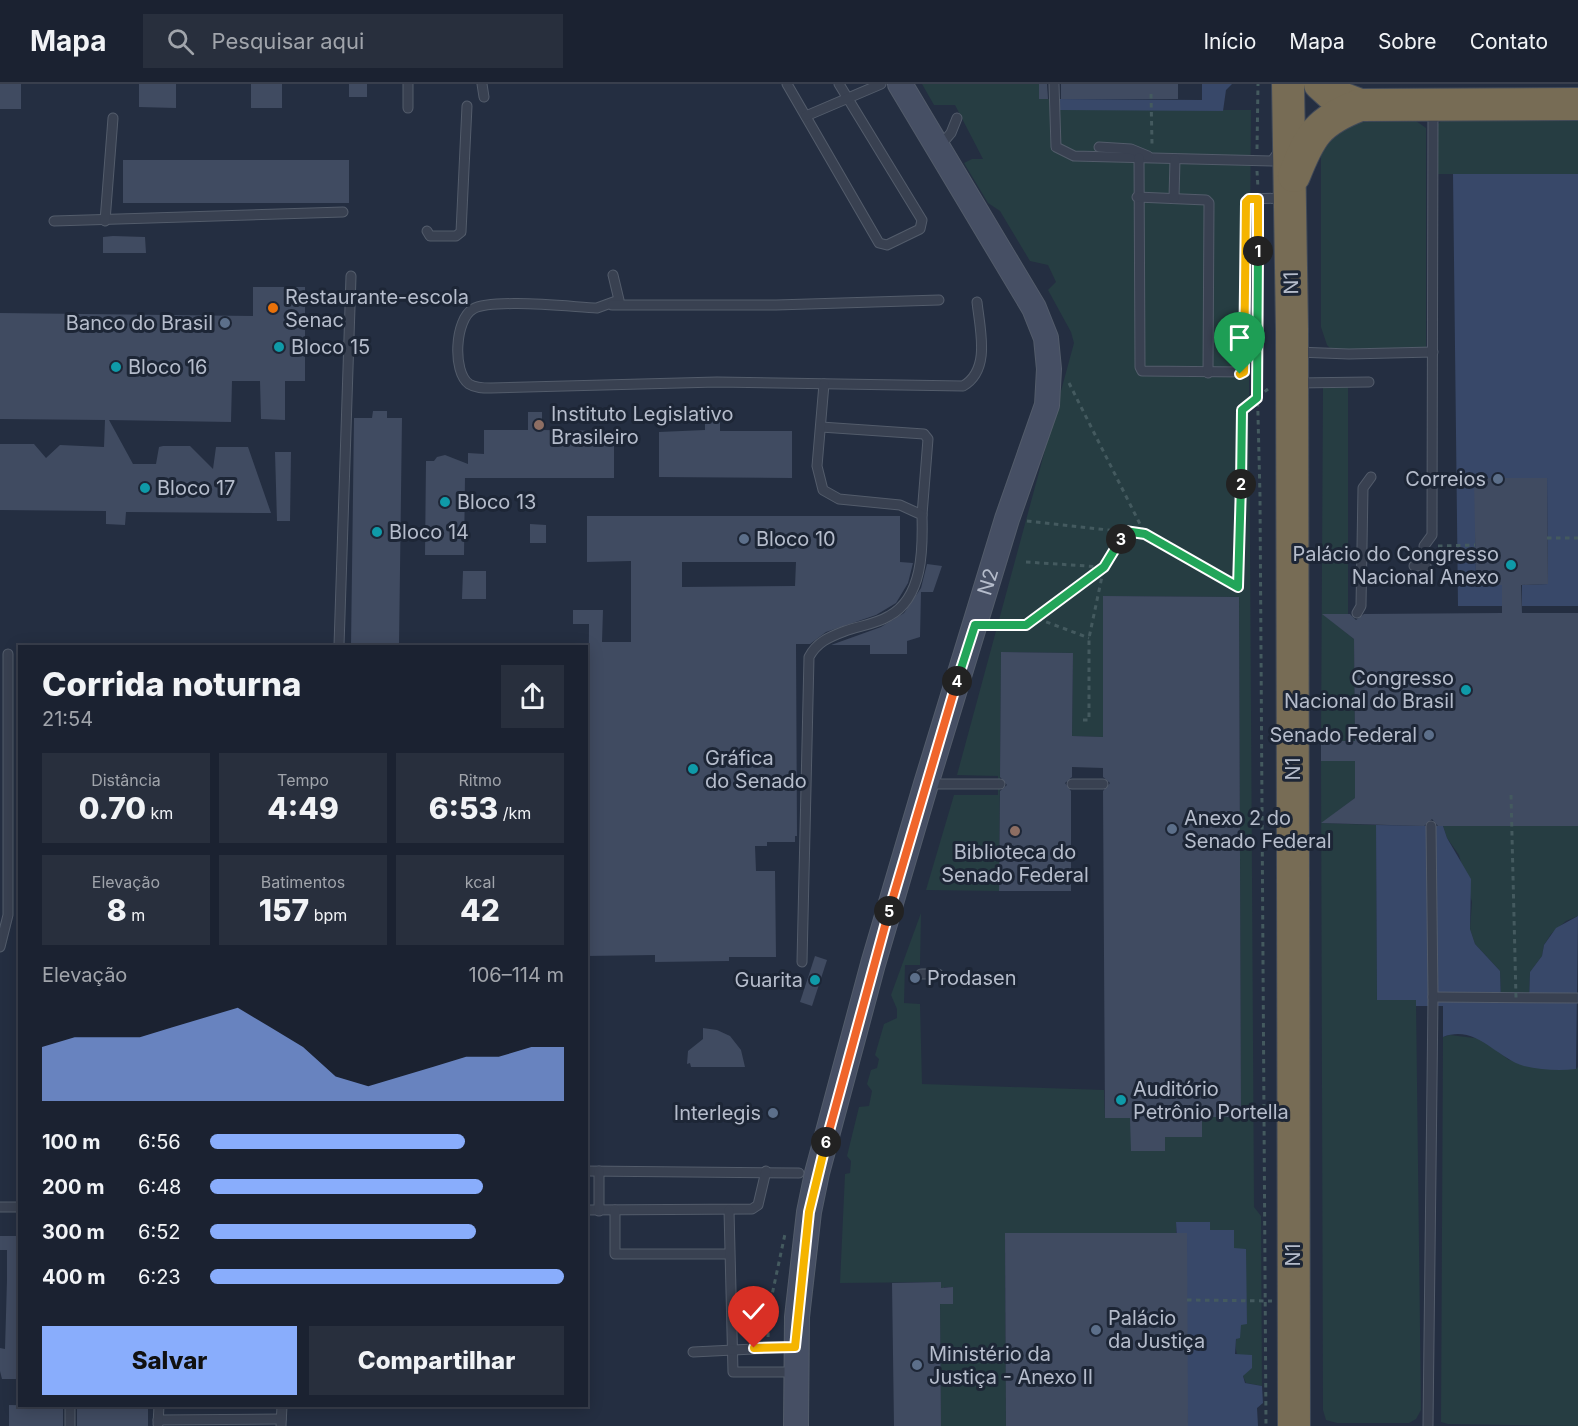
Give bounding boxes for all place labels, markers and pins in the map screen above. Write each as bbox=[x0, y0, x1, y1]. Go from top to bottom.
pin: 1 bbox=[1243, 236, 1273, 266]
place label: Restaurante-escola Senac bbox=[285, 285, 469, 332]
marker: Restaurante-escola Senac bbox=[266, 301, 280, 315]
place label: Banco do Brasil bbox=[66, 311, 213, 335]
pin bbox=[1214, 312, 1265, 374]
marker: Banco do Brasil bbox=[218, 316, 232, 330]
place label: Bloco 15 bbox=[291, 335, 370, 359]
marker: Bloco 15 bbox=[272, 340, 286, 354]
place label: Bloco 16 bbox=[128, 355, 208, 379]
marker: Bloco 16 bbox=[109, 360, 123, 374]
place label: Instituto Legislativo Brasileiro bbox=[551, 402, 733, 449]
marker: Instituto Legislativo Brasileiro bbox=[532, 418, 546, 432]
place label: Correios bbox=[1405, 467, 1486, 491]
pin: 2 bbox=[1226, 469, 1256, 499]
marker: Correios bbox=[1491, 472, 1505, 486]
place label: Bloco 17 bbox=[157, 476, 235, 500]
marker: Bloco 17 bbox=[138, 481, 152, 495]
place label: Bloco 13 bbox=[457, 490, 536, 514]
marker: Bloco 13 bbox=[438, 495, 452, 509]
place label: Bloco 14 bbox=[389, 520, 469, 544]
pin: 3 bbox=[1106, 524, 1136, 554]
marker: Bloco 14 bbox=[370, 525, 384, 539]
place label: Bloco 10 bbox=[756, 527, 836, 551]
marker: Bloco 10 bbox=[737, 532, 751, 546]
place label: Palácio do Congresso Nacional Anexo bbox=[1293, 542, 1499, 589]
marker: Palácio do Congresso Nacional Anexo bbox=[1504, 558, 1518, 572]
pin: 4 bbox=[942, 666, 972, 696]
place label: Congresso Nacional do Brasil bbox=[1284, 666, 1454, 713]
marker: Congresso Nacional do Brasil bbox=[1459, 683, 1473, 697]
place label: Senado Federal bbox=[1269, 723, 1417, 747]
marker: Senado Federal bbox=[1422, 728, 1436, 742]
place label: Gráfica do Senado bbox=[705, 746, 807, 793]
marker: Gráfica do Senado bbox=[686, 762, 700, 776]
place label: Anexo 2 do Senado Federal bbox=[1184, 806, 1332, 853]
marker: Anexo 2 do Senado Federal bbox=[1165, 822, 1179, 836]
marker: Biblioteca do Senado Federal bbox=[1008, 824, 1022, 838]
place label: Biblioteca do Senado Federal bbox=[941, 840, 1089, 887]
pin: 5 bbox=[874, 896, 904, 926]
place label: Prodasen bbox=[927, 966, 1016, 990]
place label: Guarita bbox=[734, 968, 803, 992]
marker: Prodasen bbox=[908, 971, 922, 985]
marker: Guarita bbox=[808, 973, 822, 987]
place label: Auditório Petrônio Portella bbox=[1133, 1077, 1289, 1124]
marker: Auditório Petrônio Portella bbox=[1114, 1093, 1128, 1107]
place label: Interlegis bbox=[674, 1101, 761, 1125]
marker: Interlegis bbox=[766, 1106, 780, 1120]
pin: 6 bbox=[811, 1127, 841, 1157]
pin bbox=[728, 1286, 779, 1348]
place label: Palácio da Justiça bbox=[1108, 1306, 1205, 1353]
marker: Palácio da Justiça bbox=[1089, 1323, 1103, 1337]
place label: Ministério da Justiça - Anexo II bbox=[929, 1342, 1093, 1389]
marker: Ministério da Justiça - Anexo II bbox=[910, 1358, 924, 1372]

